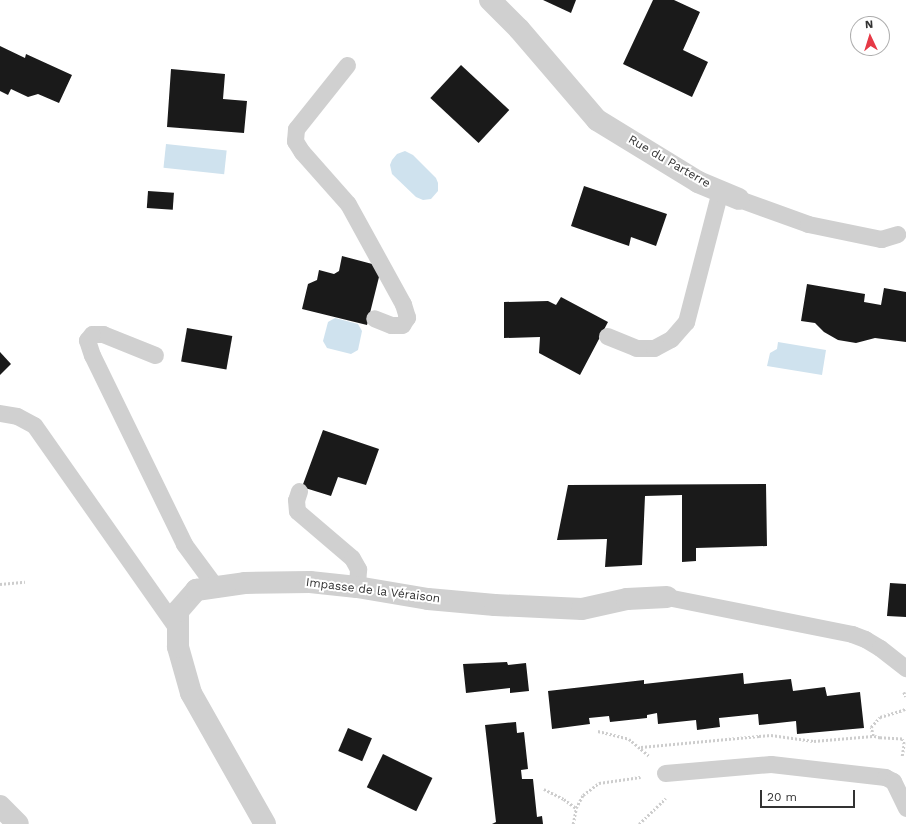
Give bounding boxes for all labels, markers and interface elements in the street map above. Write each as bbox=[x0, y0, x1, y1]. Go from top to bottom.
north arrow bbox=[850, 16, 890, 56]
text: N bbox=[865, 18, 874, 31]
street label: Rue du Parterre bbox=[625, 133, 713, 191]
street label: Impasse de la Véraison bbox=[305, 576, 441, 606]
scale bar bbox=[762, 782, 857, 808]
text: 20 m bbox=[767, 790, 797, 804]

